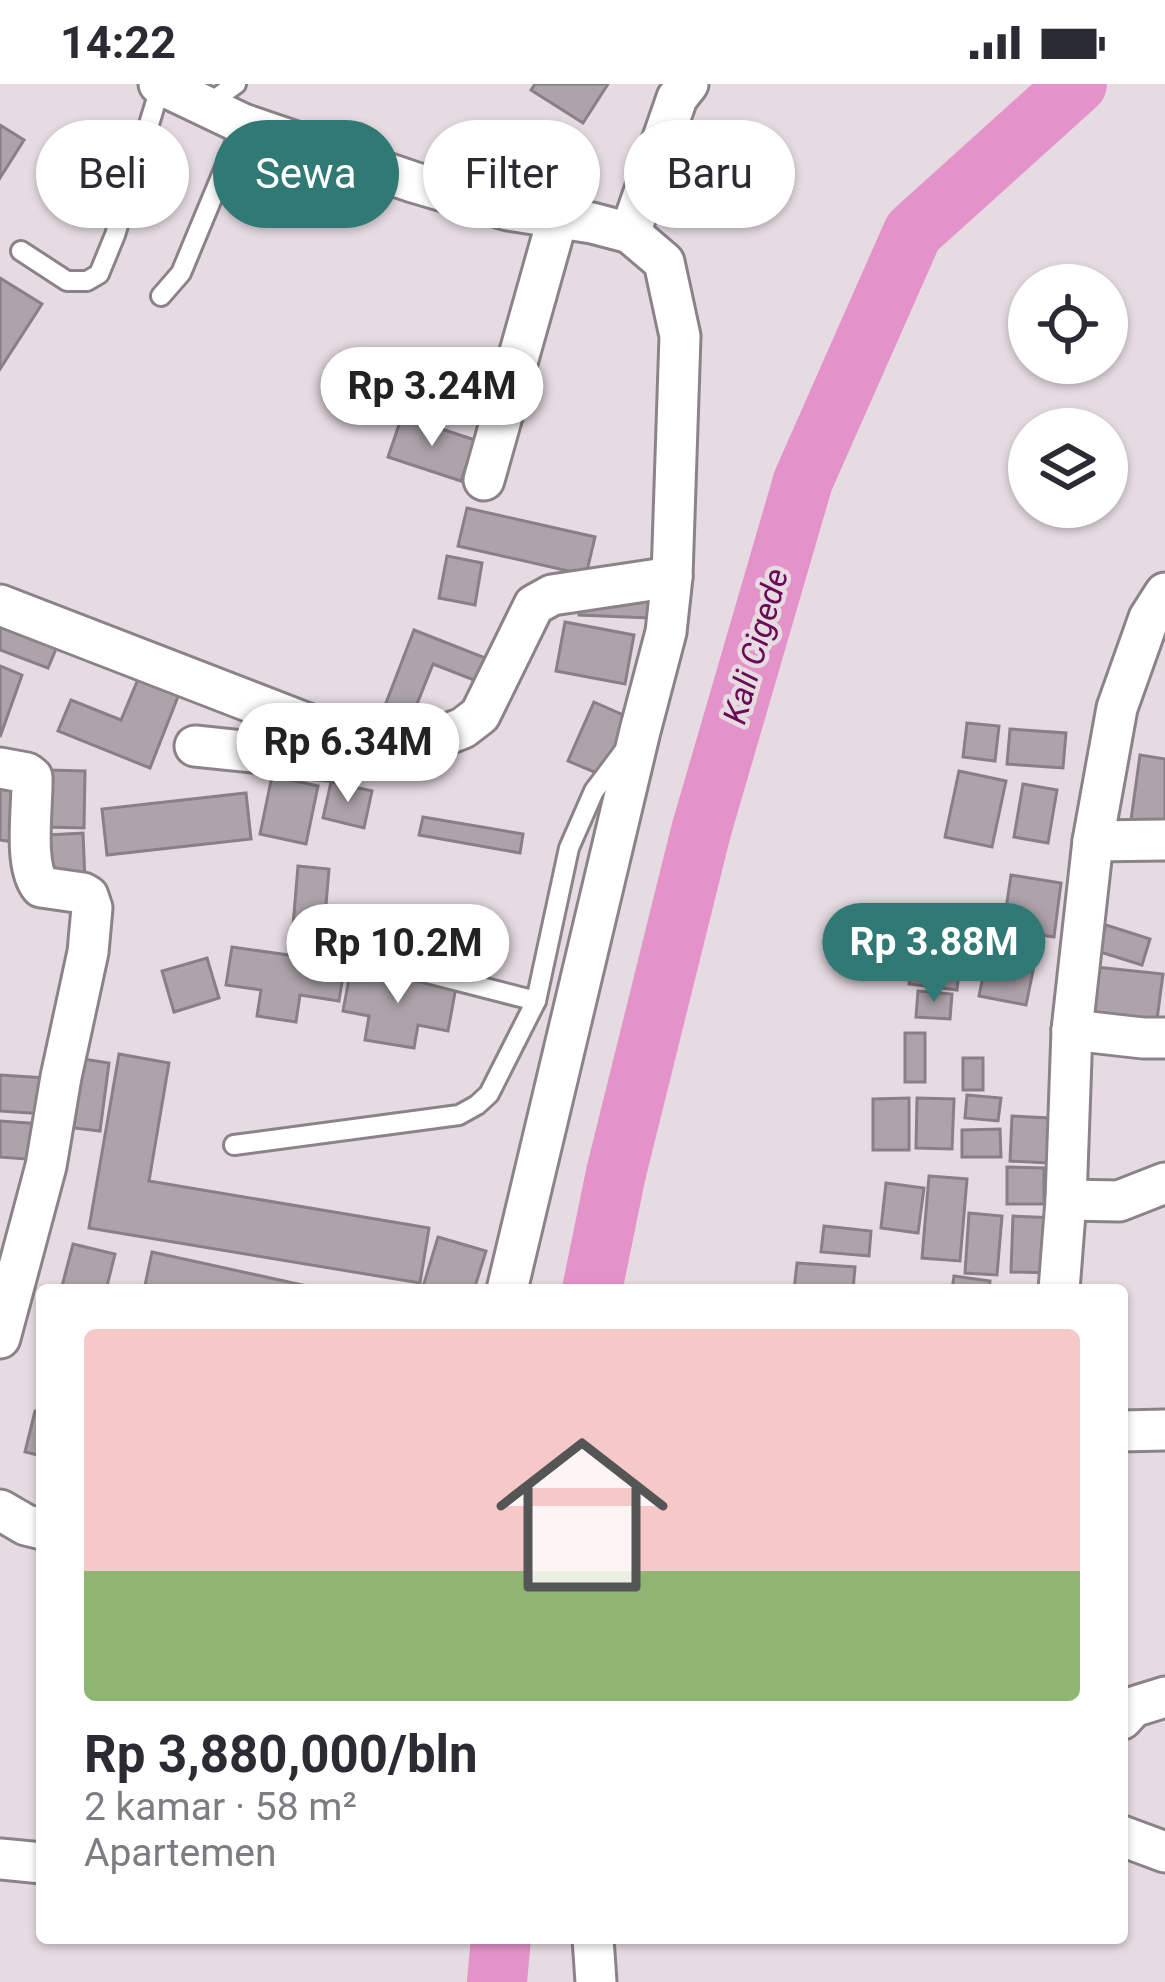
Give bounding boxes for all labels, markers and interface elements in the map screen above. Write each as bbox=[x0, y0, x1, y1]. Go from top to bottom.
text: 14:22 bbox=[60, 16, 176, 69]
chip: Beli bbox=[36, 120, 189, 228]
chip: Sewa bbox=[213, 120, 399, 228]
chip: Filter bbox=[423, 120, 600, 228]
chip: Baru bbox=[624, 120, 795, 228]
map controls bbox=[1008, 264, 1128, 528]
button: locate bbox=[1008, 264, 1128, 384]
pin: Rp 3.24M bbox=[308, 347, 556, 449]
text: Rp 3.24M bbox=[347, 363, 517, 409]
button: layers bbox=[1008, 408, 1128, 528]
water label: Kali Cigede bbox=[715, 564, 796, 728]
pin: Rp 6.34M bbox=[224, 703, 472, 805]
text: Rp 6.34M bbox=[263, 719, 433, 765]
pin: Rp 3.88M bbox=[810, 903, 1058, 1005]
pin: Rp 10.2M bbox=[274, 904, 522, 1006]
text: Rp 3.88M bbox=[849, 919, 1019, 965]
text: Rp 10.2M bbox=[313, 920, 483, 966]
icon: home bbox=[474, 1407, 690, 1623]
text: Rp 3,880,000/bln bbox=[84, 1725, 478, 1784]
text: 2 kamar · 58 m² bbox=[84, 1784, 357, 1830]
text: Apartemen bbox=[84, 1830, 277, 1876]

